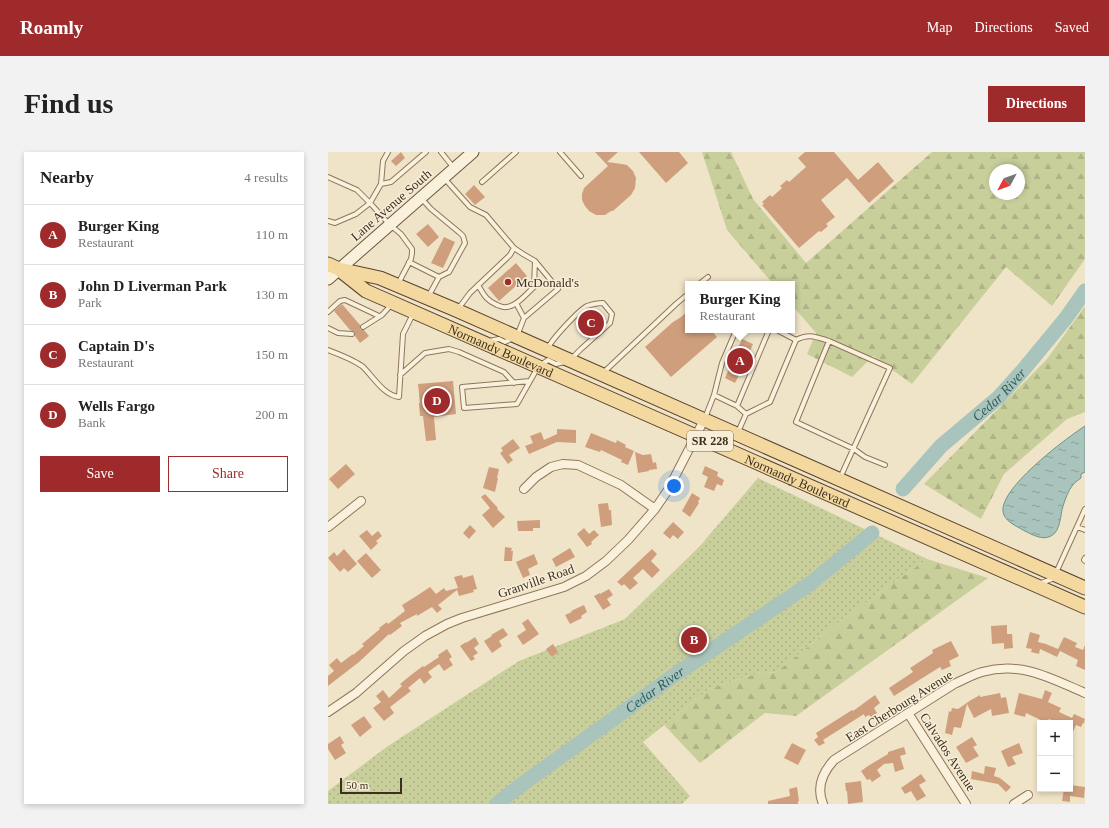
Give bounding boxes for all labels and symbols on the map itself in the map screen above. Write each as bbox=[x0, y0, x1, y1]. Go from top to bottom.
north arrow bbox=[989, 164, 1025, 200]
street label: Lane Avenue South bbox=[348, 166, 435, 244]
place label: McDonald's bbox=[516, 275, 579, 290]
marker: McDonald's bbox=[503, 277, 513, 287]
pin: C bbox=[578, 308, 604, 338]
street label: Normandy Boulevard bbox=[446, 321, 556, 380]
pin: A bbox=[727, 346, 753, 376]
water label: Cedar River bbox=[969, 365, 1029, 424]
pin: D bbox=[424, 386, 450, 416]
road number: SR 228 bbox=[687, 431, 733, 451]
street label: Normandy Boulevard bbox=[743, 451, 853, 510]
your location bbox=[664, 476, 684, 496]
street label: Granville Road bbox=[496, 561, 577, 601]
pin: B bbox=[681, 625, 707, 655]
water label: Cedar River bbox=[622, 663, 687, 715]
street label: East Cherbourg Avenue bbox=[843, 667, 955, 745]
street label: Calvados Avenue bbox=[917, 710, 979, 794]
scale bar bbox=[340, 776, 402, 795]

